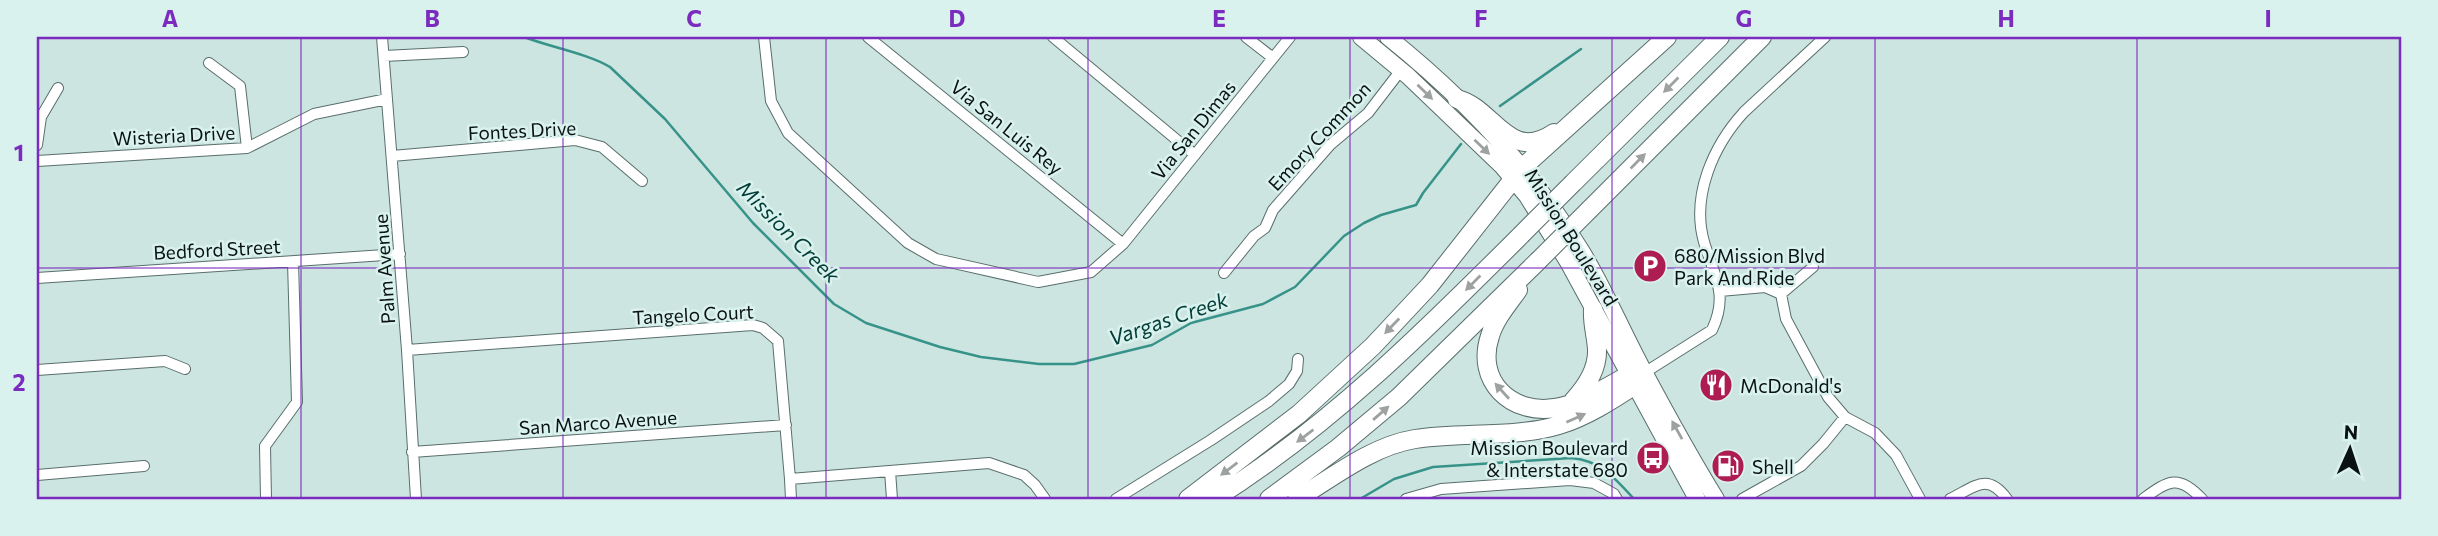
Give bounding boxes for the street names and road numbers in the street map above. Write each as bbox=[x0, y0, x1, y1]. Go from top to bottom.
street label: Via San Luis Rey bbox=[946, 75, 1068, 179]
street label: Via San Dimas bbox=[1146, 76, 1240, 184]
street label: Emory Common bbox=[1263, 77, 1375, 195]
street label: Fontes Drive bbox=[467, 116, 577, 144]
street label: Wisteria Drive bbox=[112, 120, 236, 150]
street label: Mission Boulevard bbox=[1520, 164, 1624, 310]
street label: Palm Avenue bbox=[369, 213, 399, 325]
street label: Bedford Street bbox=[153, 234, 281, 264]
street label: Tangelo Court bbox=[632, 299, 755, 329]
street label: San Marco Avenue bbox=[518, 405, 678, 439]

